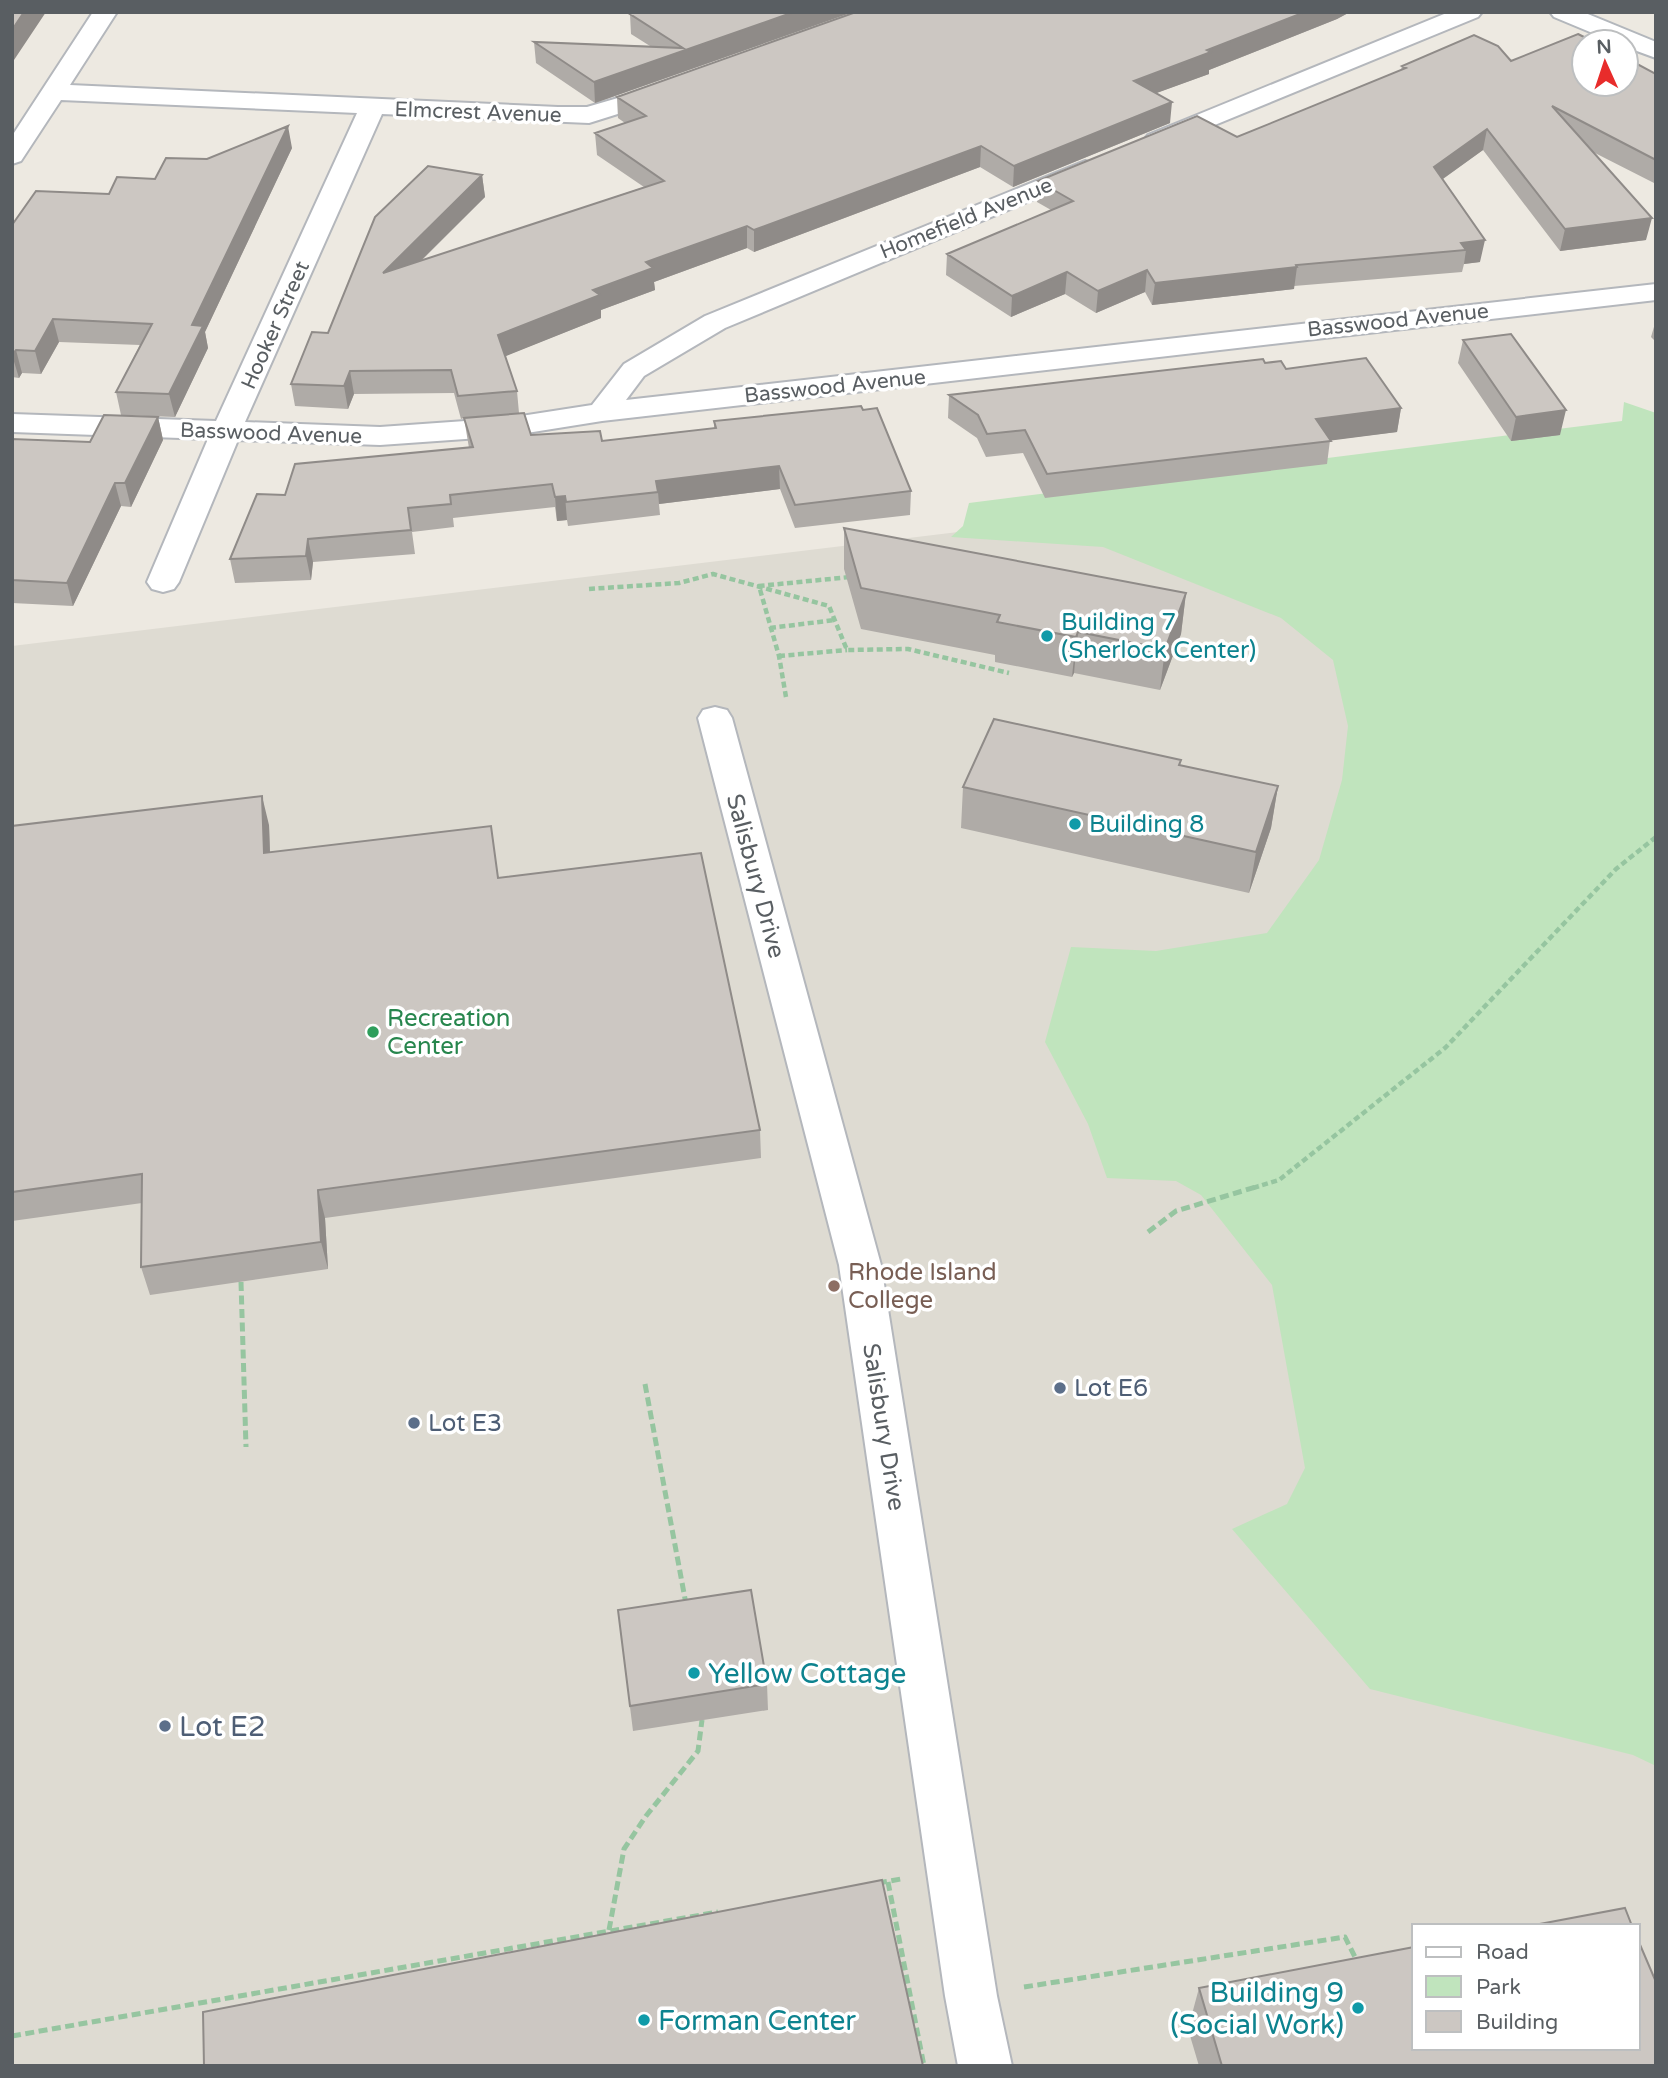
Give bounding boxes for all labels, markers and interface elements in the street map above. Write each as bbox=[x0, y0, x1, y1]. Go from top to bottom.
north arrow bbox=[1570, 28, 1640, 98]
text: N bbox=[1596, 36, 1612, 58]
street label: Elmcrest Avenue bbox=[394, 97, 562, 128]
street label: Homefield Avenue bbox=[876, 172, 1056, 264]
street label: Hooker Street bbox=[236, 257, 315, 393]
street label: Basswood Avenue bbox=[1306, 299, 1490, 342]
street label: Basswood Avenue bbox=[743, 365, 927, 408]
street label: Basswood Avenue bbox=[179, 418, 363, 449]
place label: Building 7 (Sherlock Center) bbox=[1061, 608, 1256, 665]
marker: Building 7 (Sherlock Center) bbox=[1039, 628, 1055, 644]
street label: Salisbury Drive bbox=[720, 791, 791, 961]
place label: Building 8 bbox=[1089, 810, 1204, 839]
marker: Building 8 bbox=[1067, 816, 1083, 832]
place label: Recreation Center bbox=[387, 1004, 510, 1061]
marker: Recreation Center bbox=[365, 1024, 381, 1040]
place label: Rhode Island College bbox=[848, 1258, 997, 1315]
marker: Rhode Island College bbox=[826, 1278, 842, 1294]
street label: Salisbury Drive bbox=[856, 1341, 911, 1513]
place label: Lot E6 bbox=[1074, 1374, 1148, 1403]
marker: Lot E6 bbox=[1052, 1380, 1068, 1396]
place label: Lot E3 bbox=[428, 1409, 502, 1438]
marker: Lot E3 bbox=[406, 1415, 422, 1431]
place label: Yellow Cottage bbox=[708, 1657, 906, 1691]
marker: Yellow Cottage bbox=[686, 1665, 702, 1681]
place label: Lot E2 bbox=[179, 1710, 265, 1744]
marker: Lot E2 bbox=[157, 1718, 173, 1734]
legend bbox=[1412, 1924, 1640, 2050]
text: Road bbox=[1476, 1940, 1529, 1965]
text: Park bbox=[1476, 1975, 1521, 2000]
place label: Building 9 (Social Work) bbox=[1170, 1976, 1344, 2042]
marker: Building 9 (Social Work) bbox=[1350, 2000, 1366, 2016]
place label: Forman Center bbox=[658, 2004, 856, 2038]
text: Building bbox=[1476, 2010, 1558, 2035]
marker: Forman Center bbox=[636, 2012, 652, 2028]

